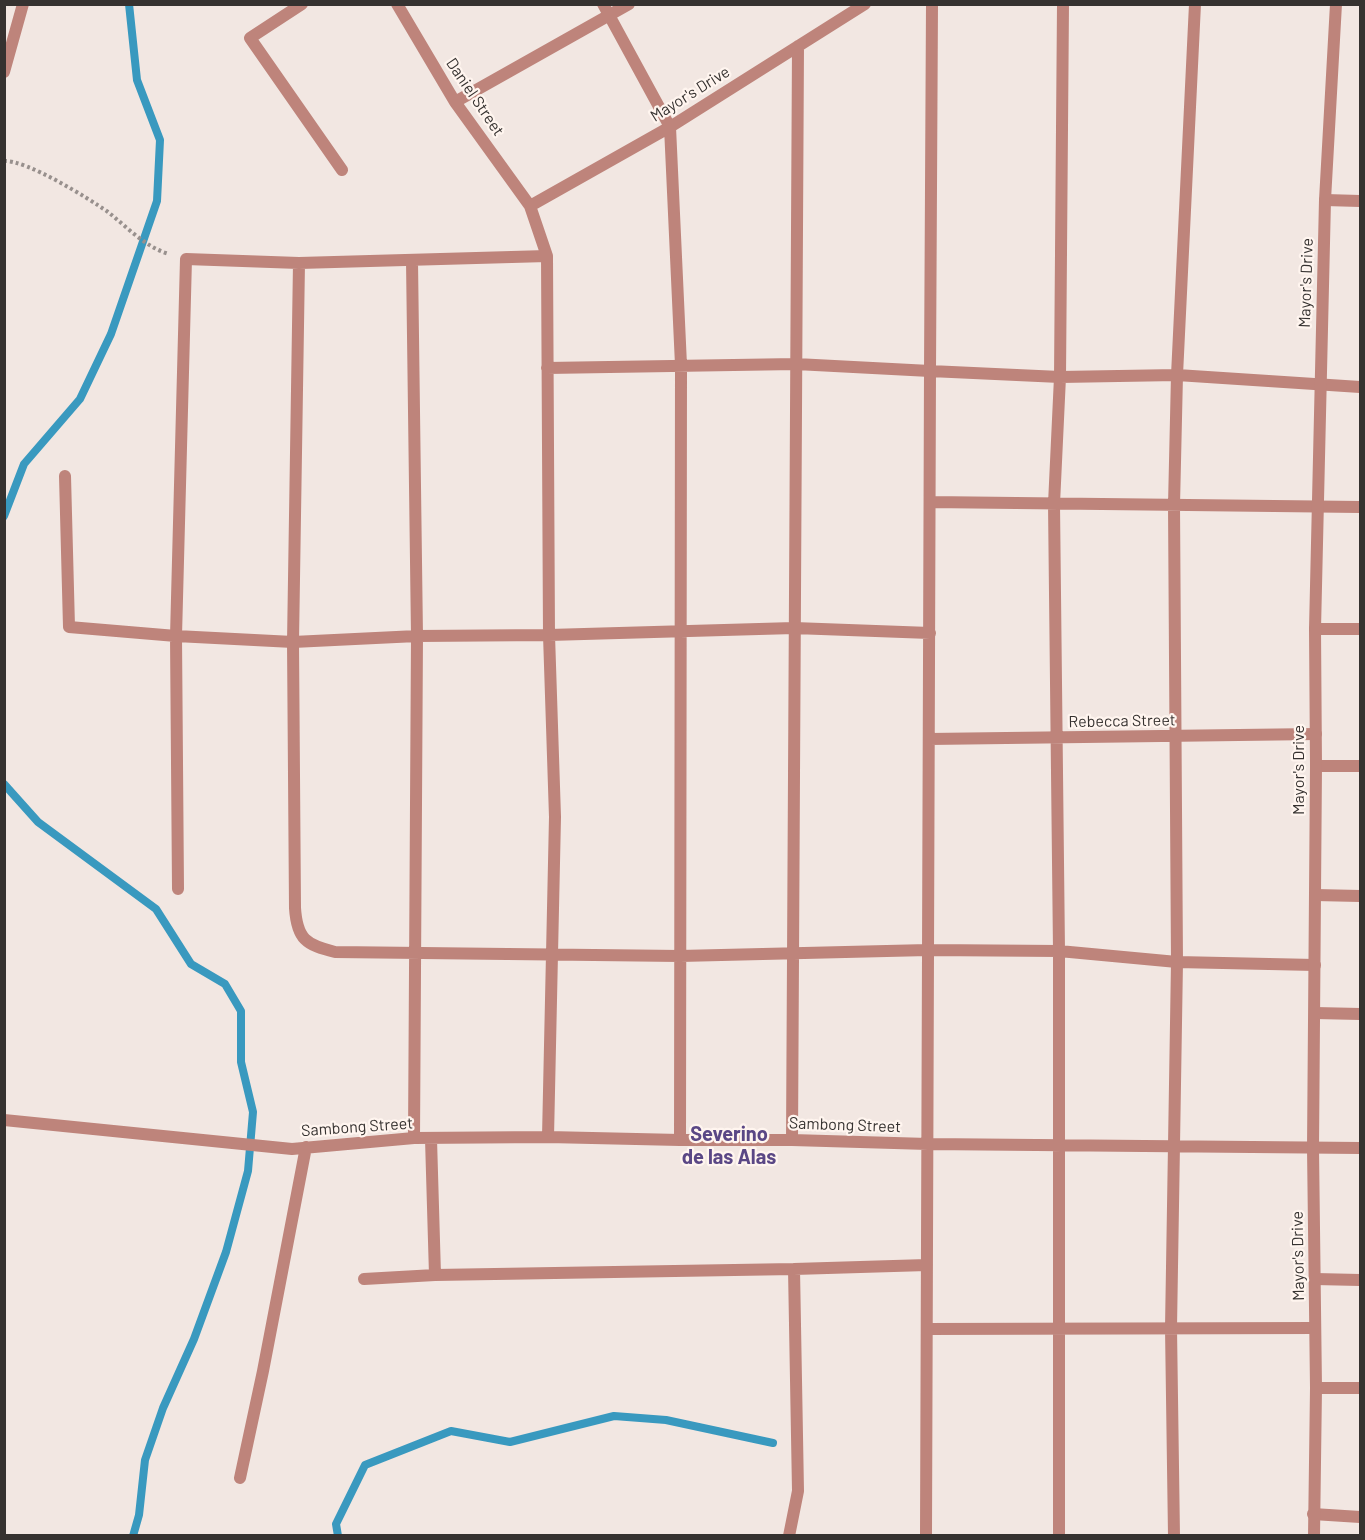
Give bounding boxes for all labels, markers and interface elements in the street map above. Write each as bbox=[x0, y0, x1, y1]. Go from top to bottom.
street label: Daniel Street bbox=[442, 54, 508, 140]
street label: Mayor's Drive bbox=[647, 62, 733, 126]
street label: Mayor's Drive bbox=[1295, 238, 1317, 328]
street label: Rebecca Street bbox=[1068, 710, 1176, 732]
street label: Mayor's Drive bbox=[1289, 725, 1309, 815]
street label: Sambong Street bbox=[789, 1113, 901, 1137]
street label: Sambong Street bbox=[300, 1114, 414, 1140]
district label: Severino de las Alas bbox=[682, 1122, 776, 1169]
street label: Mayor's Drive bbox=[1288, 1211, 1308, 1301]

